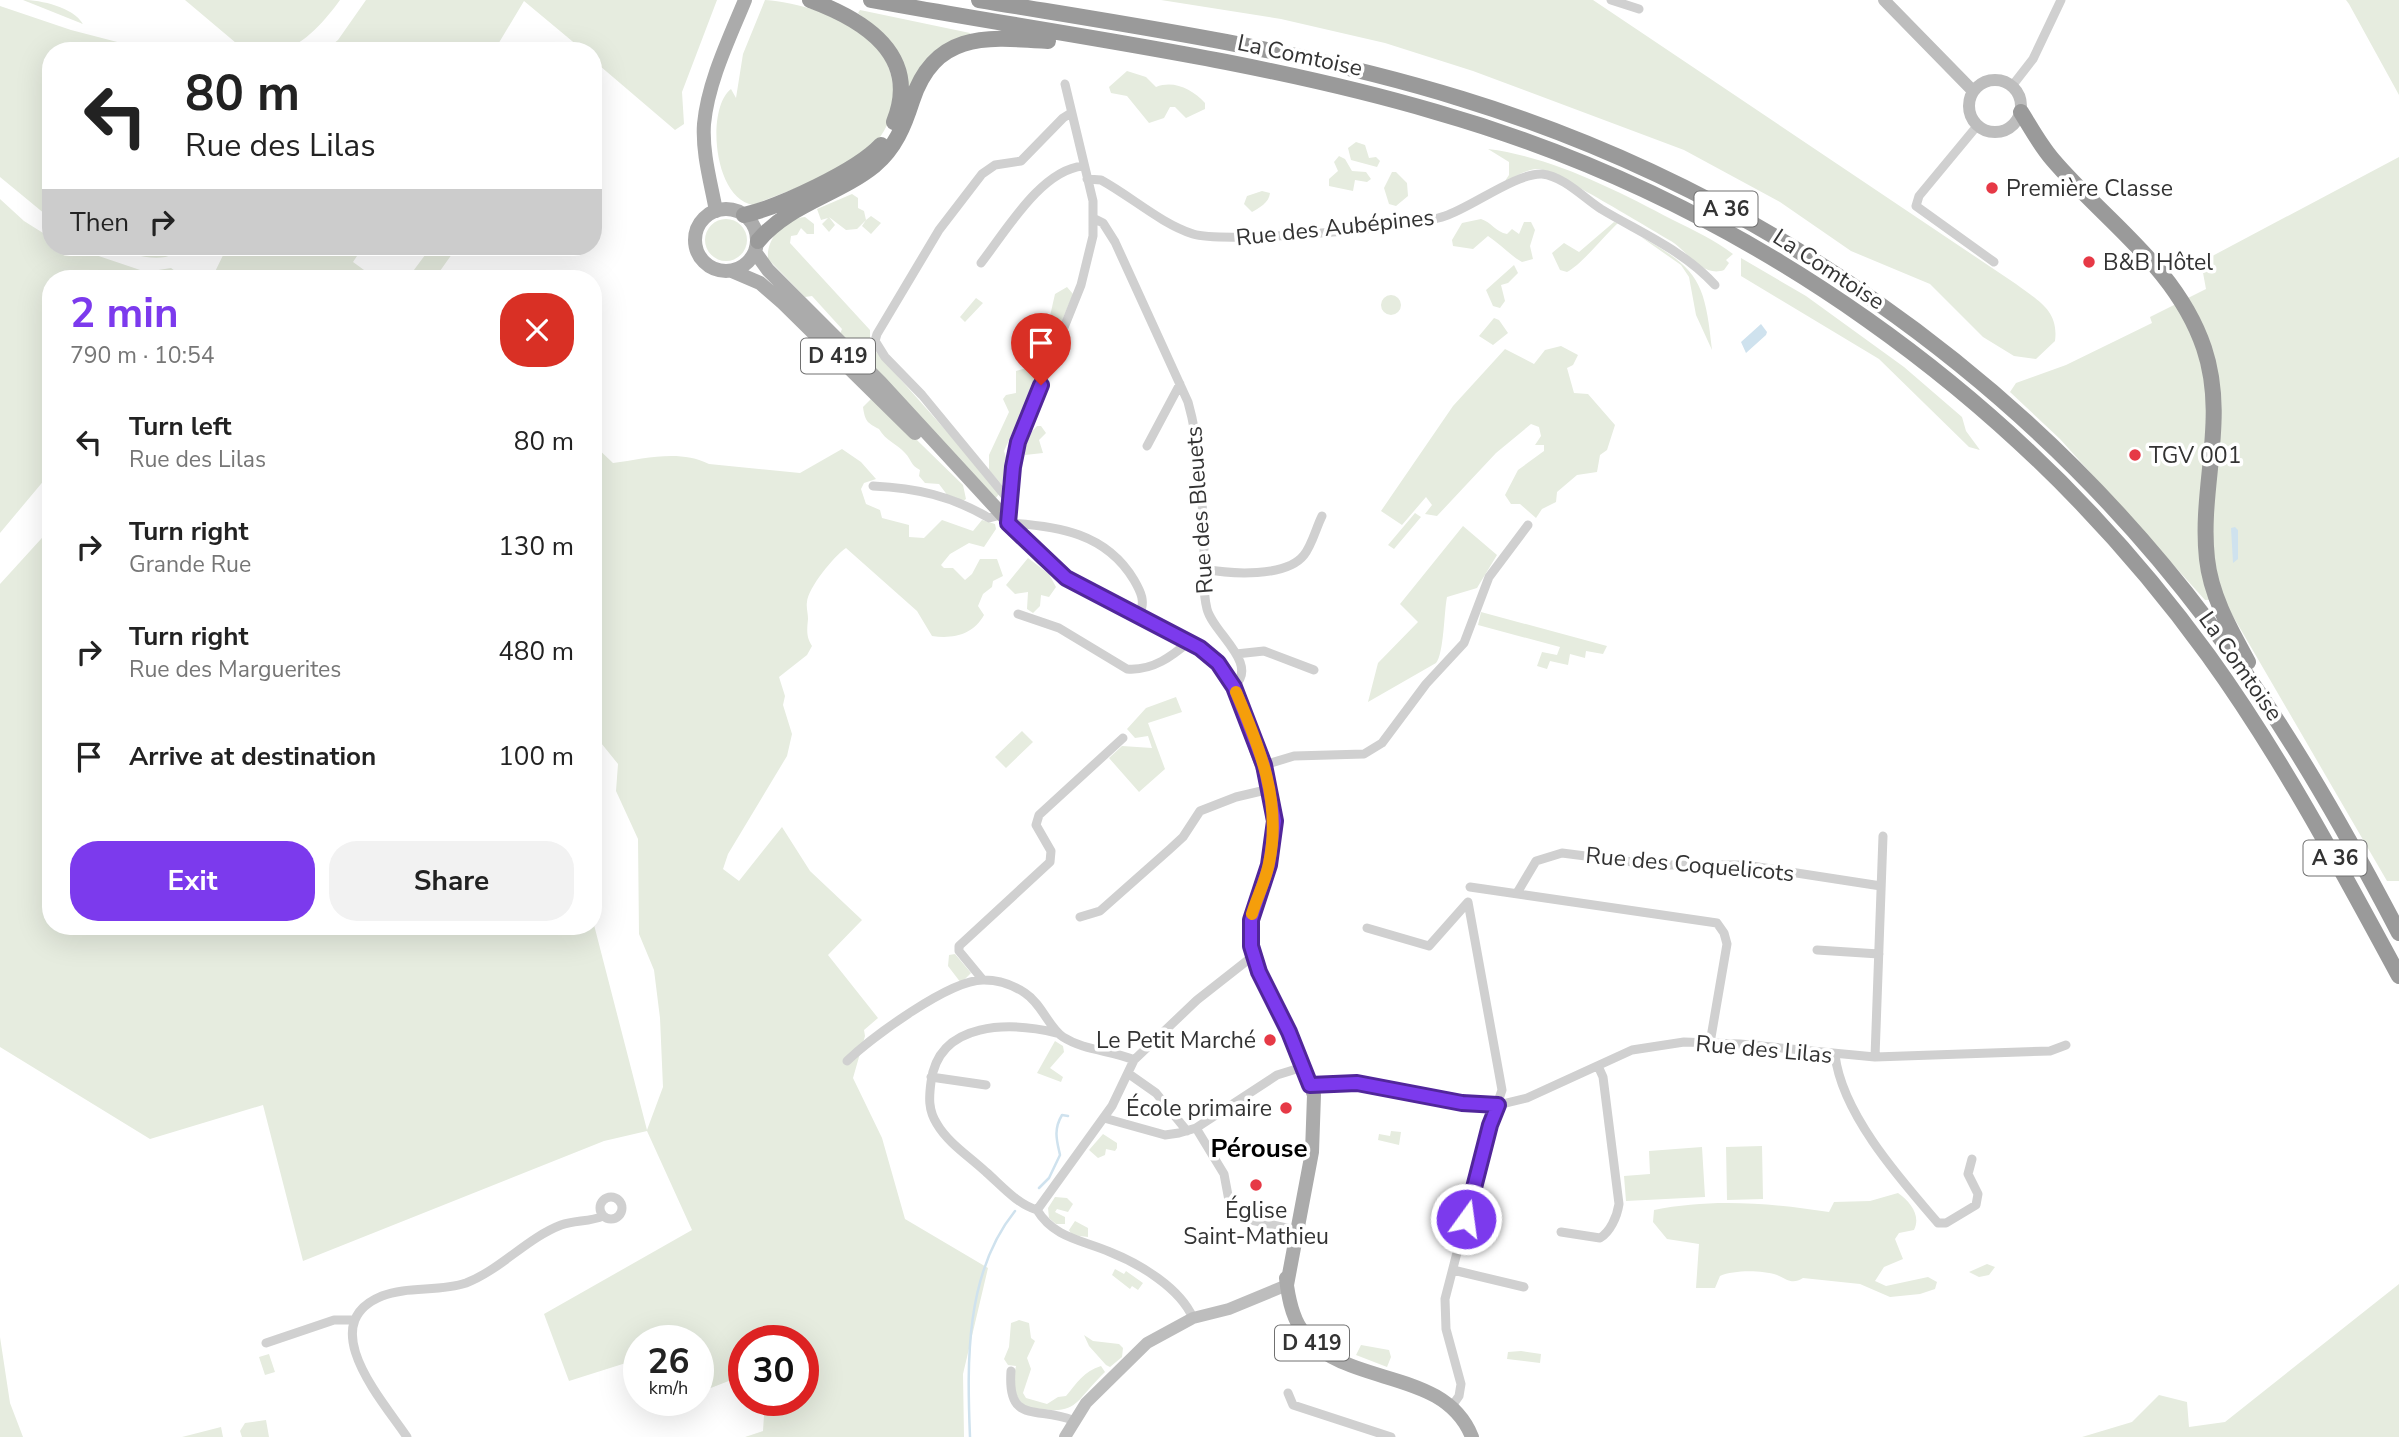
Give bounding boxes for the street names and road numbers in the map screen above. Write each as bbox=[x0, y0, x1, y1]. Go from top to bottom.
street label: La Comtoise bbox=[1235, 27, 1365, 84]
road number: A 36 bbox=[1694, 192, 1758, 227]
street label: Rue des Aubépines bbox=[1234, 202, 1436, 253]
street label: La Comtoise bbox=[1767, 222, 1890, 317]
road number: D 419 bbox=[801, 338, 875, 374]
street label: Rue des Bleuets bbox=[1178, 425, 1221, 595]
street label: La Comtoise bbox=[2191, 605, 2290, 727]
street label: Rue des Coquelicots bbox=[1584, 840, 1796, 889]
road number: A 36 bbox=[2304, 840, 2366, 876]
street label: Rue des Lilas bbox=[1694, 1028, 1834, 1071]
road number: D 419 bbox=[1275, 1326, 1349, 1360]

